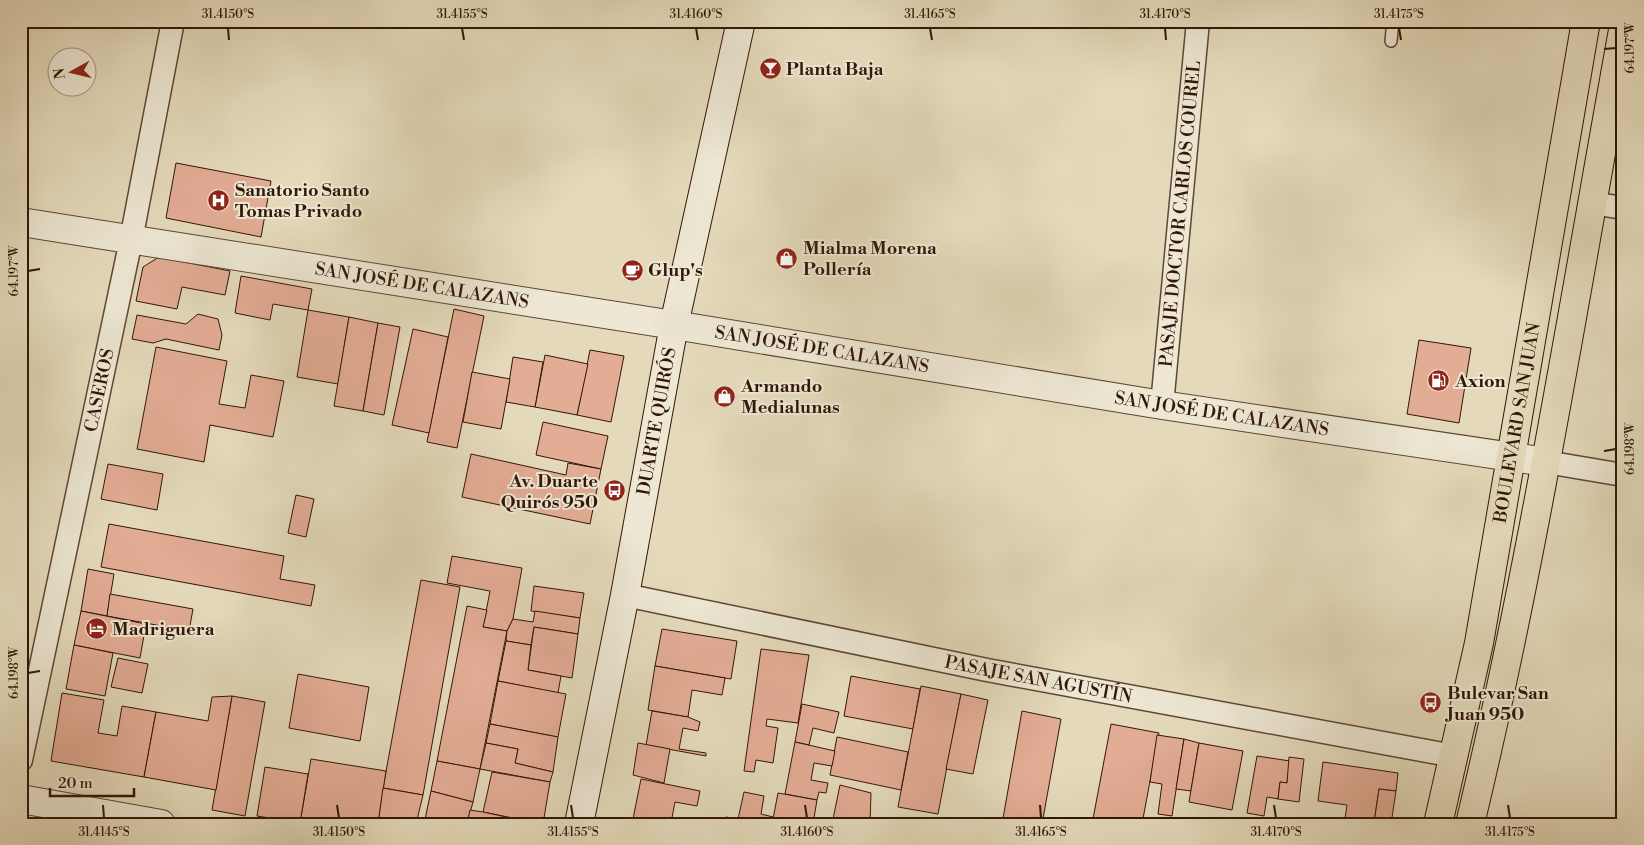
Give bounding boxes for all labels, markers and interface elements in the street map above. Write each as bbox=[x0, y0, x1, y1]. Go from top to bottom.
text: 31.4150°S bbox=[202, 7, 254, 22]
text: 31.4155°S bbox=[436, 7, 488, 22]
text: 31.4160°S bbox=[670, 7, 722, 22]
text: 31.4165°S bbox=[904, 7, 956, 22]
text: 31.4170°S bbox=[1139, 7, 1191, 22]
text: 31.4175°S bbox=[1374, 7, 1424, 22]
text: 64.197°W bbox=[1623, 21, 1638, 73]
north arrow bbox=[48, 48, 98, 98]
bar icon: Planta Baja bbox=[758, 57, 782, 81]
place label: Planta Baja bbox=[786, 58, 884, 81]
street label: PASAJE DOCTOR CARLOS COUREL bbox=[1154, 60, 1206, 368]
text: N bbox=[50, 67, 70, 80]
place label: Sanatorio Santo Tomas Privado bbox=[235, 179, 370, 223]
hospital icon: Sanatorio Santo Tomas Privado bbox=[207, 188, 231, 212]
place label: Mialma Morena Pollería bbox=[803, 237, 937, 281]
text: 64.197°W bbox=[7, 244, 22, 296]
shop icon: Mialma Morena Pollería bbox=[775, 246, 799, 270]
street label: SAN JOSÉ DE CALAZANS bbox=[313, 257, 531, 313]
cafe icon: Glup's bbox=[620, 258, 644, 282]
place label: Glup's bbox=[648, 259, 703, 282]
street label: SAN JOSÉ DE CALAZANS bbox=[713, 320, 931, 378]
street label: BOULEVARD SAN JUAN bbox=[1488, 320, 1546, 526]
street label: CASEROS bbox=[79, 346, 119, 434]
street label: DUARTE QUIRÓS bbox=[632, 346, 681, 497]
fuel station icon: Axion bbox=[1427, 369, 1451, 393]
place label: Axion bbox=[1454, 370, 1506, 393]
place label: Armando Medialunas bbox=[740, 375, 840, 419]
shop icon: Armando Medialunas bbox=[713, 384, 737, 408]
street label: SAN JOSÉ DE CALAZANS bbox=[1113, 386, 1331, 441]
text: 64.198°W bbox=[1623, 422, 1638, 475]
place label: Av. Duarte Quirós 950 bbox=[501, 470, 598, 514]
bus stop icon: Av. Duarte Quirós 950 bbox=[602, 479, 626, 503]
hotel icon: Madriguera bbox=[84, 617, 108, 641]
place label: Madriguera bbox=[112, 618, 215, 641]
text: 64.198°W bbox=[7, 646, 22, 699]
street label: PASAJE SAN AGUSTÍN bbox=[943, 650, 1135, 708]
place label: Bulevar San Juan 950 bbox=[1444, 682, 1549, 726]
bus stop icon: Bulevar San Juan 950 bbox=[1419, 691, 1443, 715]
scale bar bbox=[50, 765, 134, 797]
text: 20 m bbox=[58, 774, 93, 793]
text: 31.4145°S bbox=[78, 825, 130, 840]
text: 31.4150°S bbox=[313, 825, 365, 840]
text: 31.4155°S bbox=[547, 825, 599, 840]
text: 31.4160°S bbox=[781, 825, 833, 840]
text: 31.4165°S bbox=[1015, 825, 1067, 840]
text: 31.4170°S bbox=[1250, 825, 1302, 840]
text: 31.4175°S bbox=[1485, 825, 1535, 840]

